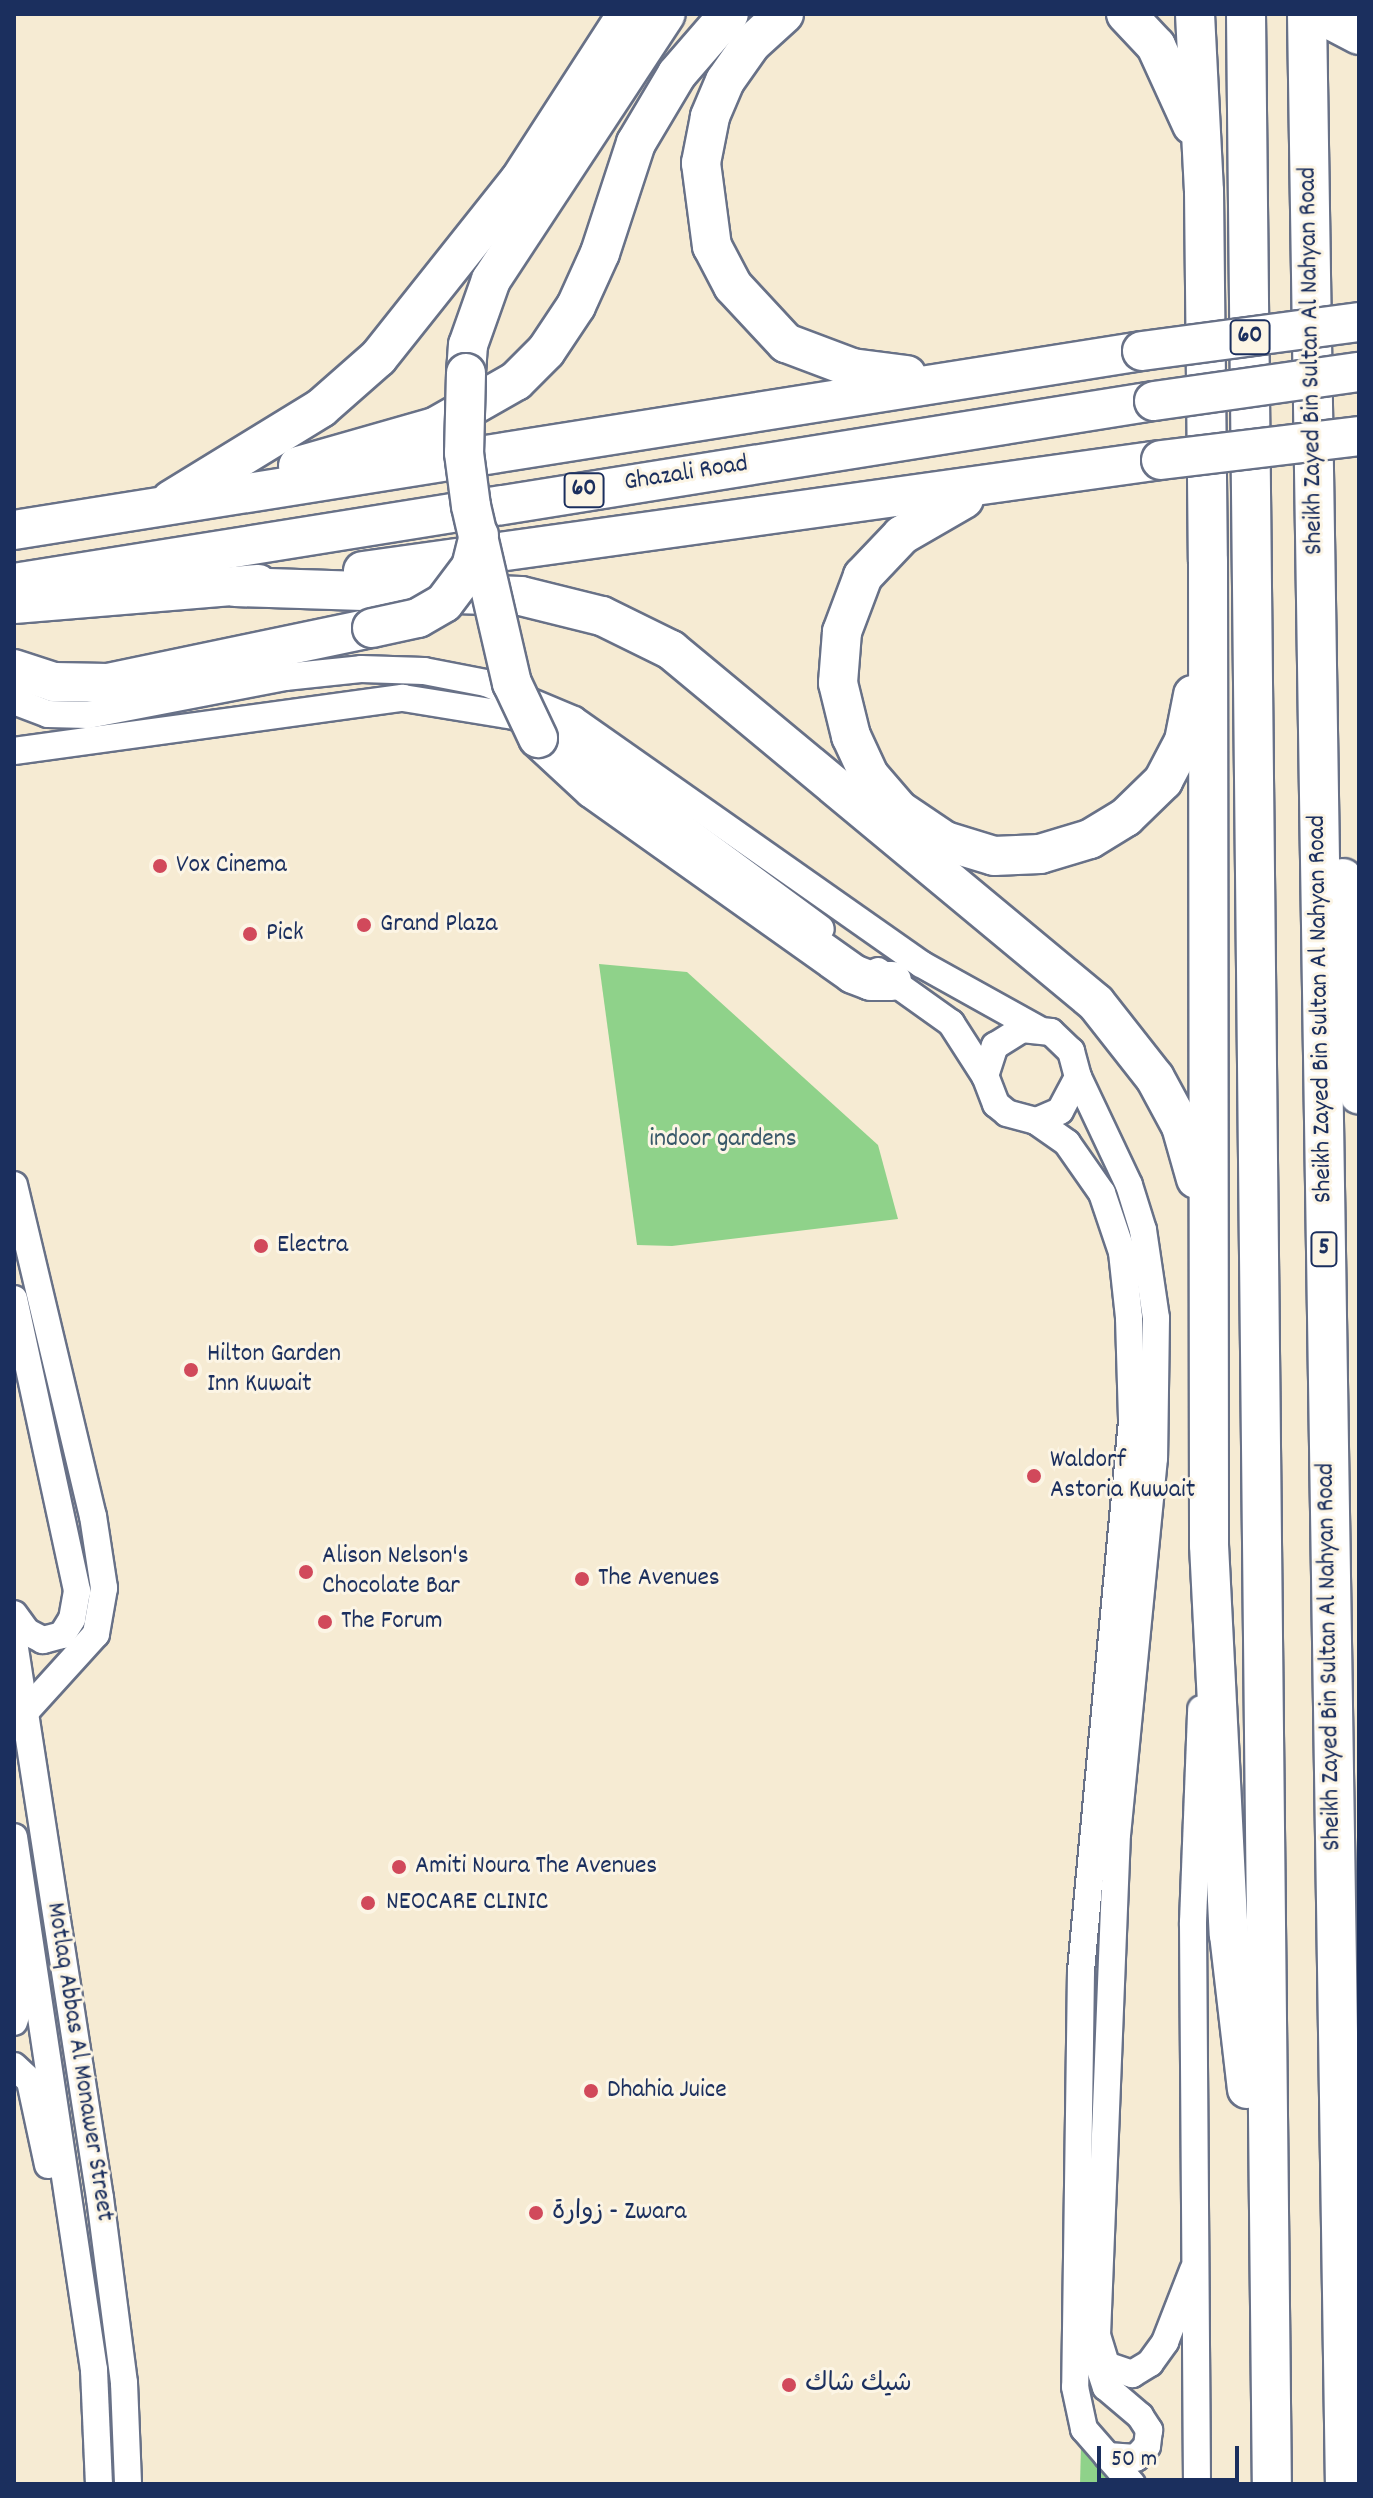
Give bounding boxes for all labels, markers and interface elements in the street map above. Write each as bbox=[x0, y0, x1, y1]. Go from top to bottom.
street label: Sheikh Zayed Bin Sultan Al Nahyan Road bbox=[1293, 167, 1331, 555]
road number: 60 bbox=[1228, 317, 1272, 357]
street label: Ghazali Road bbox=[622, 449, 750, 499]
road number: 60 bbox=[562, 470, 606, 510]
street label: Sheikh Zayed Bin Sultan Al Nahyan Road bbox=[1302, 815, 1340, 1203]
place label: Vox Cinema bbox=[176, 850, 287, 882]
marker: Vox Cinema bbox=[151, 857, 169, 875]
place label: Grand Plaza bbox=[380, 909, 497, 941]
marker: Grand Plaza bbox=[355, 916, 373, 934]
place label: Pick bbox=[266, 918, 304, 950]
marker: Pick bbox=[241, 925, 259, 943]
park label: indoor gardens bbox=[649, 1124, 797, 1156]
road number: 5 bbox=[1310, 1229, 1338, 1269]
place label: Electra bbox=[277, 1230, 348, 1262]
marker: Electra bbox=[252, 1237, 270, 1255]
place label: Hilton Garden Inn Kuwait bbox=[207, 1339, 341, 1400]
marker: Hilton Garden Inn Kuwait bbox=[182, 1361, 200, 1379]
place label: Waldorf Astoria Kuwait bbox=[1050, 1445, 1195, 1506]
street label: Sheikh Zayed Bin Sultan Al Nahyan Road bbox=[1311, 1463, 1349, 1851]
marker: Waldorf Astoria Kuwait bbox=[1025, 1467, 1043, 1485]
place label: Alison Nelson's Chocolate Bar bbox=[322, 1541, 469, 1602]
marker: Alison Nelson's Chocolate Bar bbox=[297, 1563, 315, 1581]
place label: The Avenues bbox=[598, 1563, 720, 1595]
marker: The Avenues bbox=[573, 1570, 591, 1588]
place label: The Forum bbox=[341, 1606, 443, 1638]
marker: The Forum bbox=[316, 1613, 334, 1631]
place label: Amiti Noura The Avenues bbox=[415, 1851, 657, 1883]
marker: Amiti Noura The Avenues bbox=[390, 1858, 408, 1876]
place label: NEOCARE CLINIC bbox=[386, 1887, 548, 1919]
marker: NEOCARE CLINIC bbox=[357, 1892, 379, 1914]
street label: Motlaq Abbas Al Monawer Street bbox=[38, 1900, 120, 2224]
place label: Dhahia Juice bbox=[607, 2075, 727, 2107]
marker: Dhahia Juice bbox=[582, 2082, 600, 2100]
place label: زوارة - Zwara bbox=[552, 2197, 686, 2229]
marker: زوارة - Zwara bbox=[527, 2204, 545, 2222]
place label: شيك شاك bbox=[805, 2369, 912, 2401]
marker: شيك شاك bbox=[780, 2376, 798, 2394]
scale bar bbox=[1101, 2430, 1243, 2480]
text: 50 m bbox=[1111, 2443, 1157, 2477]

